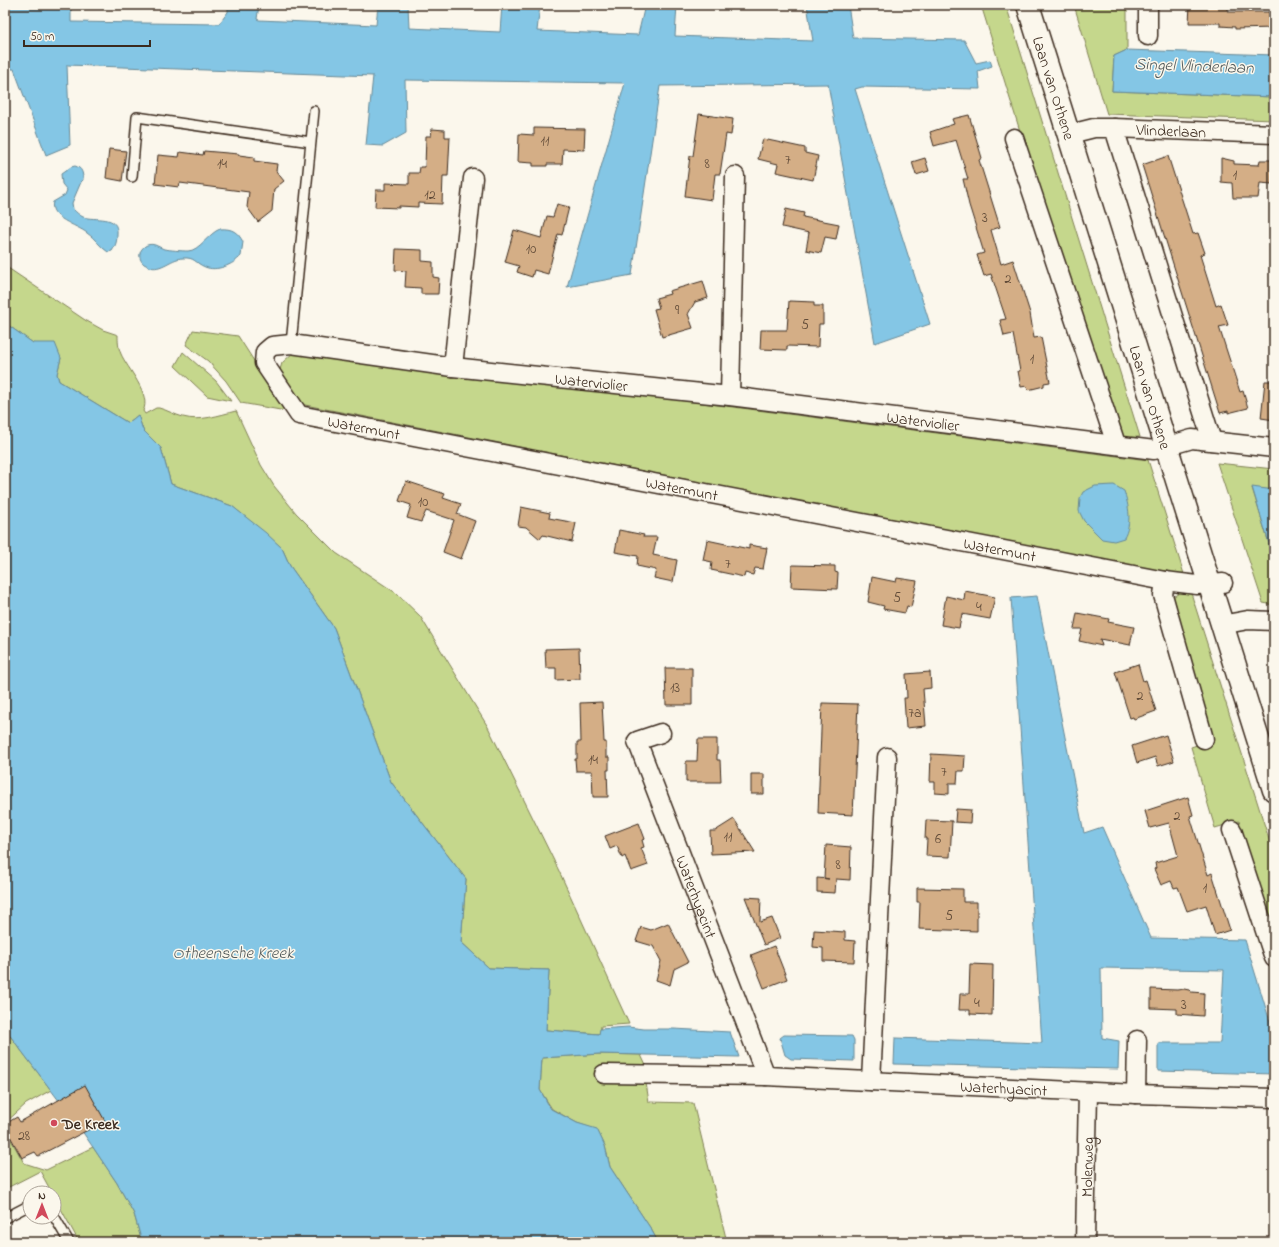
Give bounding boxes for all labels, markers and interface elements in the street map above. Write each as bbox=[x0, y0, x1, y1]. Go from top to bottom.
scale bar bbox=[24, 22, 150, 48]
text: 50 m bbox=[30, 28, 54, 46]
street label: Laan van Othene bbox=[1025, 34, 1080, 144]
water label: Singel Vlinderlaan bbox=[1134, 52, 1254, 82]
street label: Vlinderlaan bbox=[1135, 119, 1207, 145]
house number: 11 bbox=[541, 131, 550, 152]
house number: 7 bbox=[785, 150, 791, 171]
house number: 14 bbox=[217, 154, 227, 175]
house number: 8 bbox=[704, 154, 710, 175]
house number: 1 bbox=[1233, 165, 1238, 186]
house number: 12 bbox=[424, 185, 436, 206]
house number: 3 bbox=[982, 208, 988, 229]
house number: 10 bbox=[526, 239, 536, 260]
house number: 2 bbox=[1005, 269, 1012, 290]
house number: 9 bbox=[675, 300, 680, 321]
house number: 5 bbox=[801, 315, 809, 336]
street label: Laan van Othene bbox=[1122, 343, 1177, 454]
house number: 1 bbox=[1030, 349, 1035, 370]
street label: Waterviolier bbox=[554, 368, 629, 399]
street label: Waterviolier bbox=[885, 406, 961, 439]
street label: Watermunt bbox=[325, 410, 403, 448]
street label: Watermunt bbox=[643, 471, 721, 509]
house number: 10 bbox=[418, 492, 428, 513]
street label: Watermunt bbox=[961, 532, 1039, 570]
house number: 7 bbox=[725, 554, 731, 575]
house number: 5 bbox=[893, 588, 901, 609]
house number: 4 bbox=[976, 597, 982, 618]
house number: 13 bbox=[670, 678, 680, 699]
house number: 2 bbox=[1137, 686, 1144, 707]
house number: 7a bbox=[908, 703, 922, 724]
house number: 14 bbox=[588, 750, 598, 771]
house number: 7 bbox=[941, 762, 947, 783]
house number: 2 bbox=[1174, 806, 1181, 827]
house number: 11 bbox=[724, 827, 733, 848]
house number: 6 bbox=[935, 829, 941, 850]
street label: Waterhyacint bbox=[668, 852, 722, 943]
house number: 8 bbox=[835, 855, 841, 876]
house number: 1 bbox=[1203, 878, 1208, 899]
house number: 5 bbox=[945, 906, 953, 927]
water label: Otheensche Kreek bbox=[173, 941, 295, 966]
house number: 4 bbox=[974, 993, 980, 1014]
house number: 3 bbox=[1181, 995, 1187, 1016]
street label: Waterhyacint bbox=[960, 1075, 1048, 1104]
place label: De Kreek bbox=[61, 1113, 120, 1137]
marker: De Kreek bbox=[49, 1118, 59, 1128]
house number: 28 bbox=[18, 1126, 30, 1147]
street label: Molenweg bbox=[1076, 1137, 1101, 1197]
north arrow bbox=[22, 1185, 62, 1225]
text: N bbox=[38, 1188, 46, 1204]

